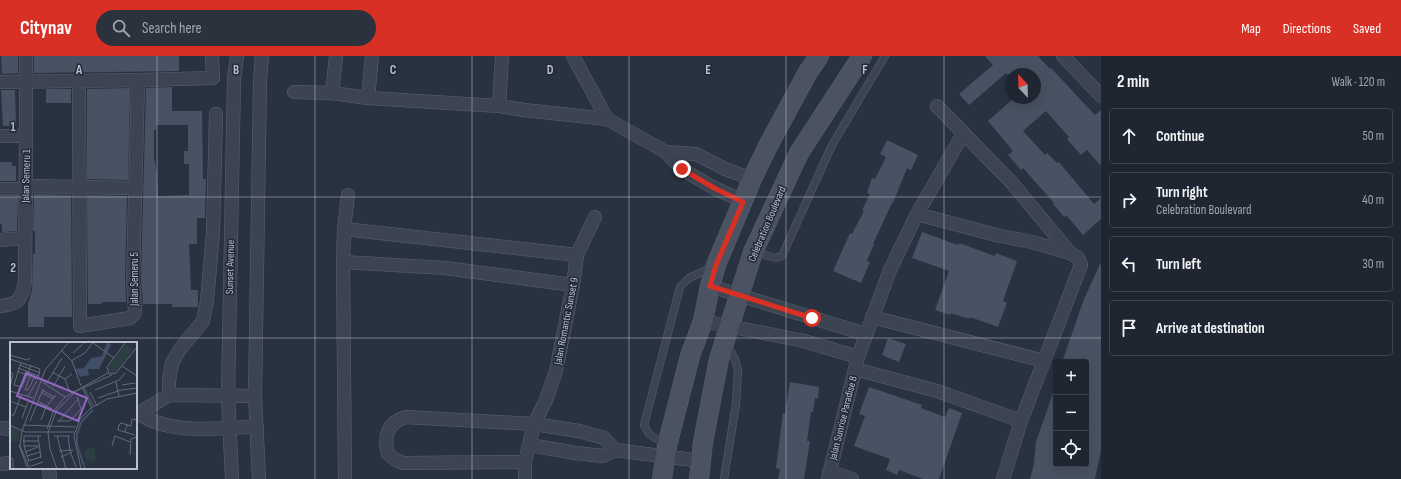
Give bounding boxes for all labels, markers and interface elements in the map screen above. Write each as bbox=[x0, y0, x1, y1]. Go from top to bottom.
search box bbox=[96, 10, 376, 46]
text: Citynav bbox=[20, 17, 72, 40]
icon: search bbox=[110, 17, 132, 39]
text: Search here bbox=[142, 19, 202, 38]
text: Map bbox=[1241, 20, 1261, 37]
text: Directions bbox=[1283, 20, 1331, 37]
text: Saved bbox=[1353, 20, 1381, 37]
text: A bbox=[75, 62, 83, 78]
text: B bbox=[233, 62, 239, 78]
text: C bbox=[390, 62, 397, 78]
text: D bbox=[547, 62, 554, 78]
text: E bbox=[705, 62, 711, 78]
text: F bbox=[862, 62, 868, 78]
north arrow bbox=[1005, 68, 1041, 104]
text: 2 min bbox=[1117, 72, 1149, 92]
text: Walk · 120 m bbox=[1332, 74, 1385, 90]
text: 1 bbox=[10, 119, 16, 135]
icon: ahead bbox=[1118, 125, 1140, 147]
text: Continue bbox=[1156, 127, 1205, 146]
text: 50 m bbox=[1363, 128, 1384, 144]
street label: Jalan Semeru 1 bbox=[19, 149, 33, 204]
route end bbox=[673, 160, 691, 178]
text: Turn right bbox=[1156, 183, 1208, 202]
street label: Celebration Boulevard bbox=[745, 184, 789, 264]
icon: right bbox=[1118, 189, 1140, 211]
text: 40 m bbox=[1362, 192, 1384, 208]
text: Celebration Boulevard bbox=[1156, 202, 1251, 218]
street label: Sunset Avenue bbox=[223, 240, 237, 294]
street label: Jalan Semeru 5 bbox=[128, 252, 141, 307]
icon: left bbox=[1118, 253, 1140, 275]
text: Turn left bbox=[1156, 255, 1201, 274]
text: 30 m bbox=[1362, 256, 1384, 272]
text: 2 bbox=[10, 260, 16, 276]
street label: Jalan Romantic Sunset 9 bbox=[551, 276, 581, 367]
route start bbox=[803, 309, 821, 327]
icon: arrive bbox=[1118, 317, 1140, 339]
text: Arrive at destination bbox=[1156, 319, 1265, 338]
inset map bbox=[10, 342, 137, 469]
map controls bbox=[1053, 359, 1089, 467]
button: + bbox=[1053, 359, 1089, 395]
street label: Jalan Sunrise Paradise 8 bbox=[826, 374, 860, 462]
button: − bbox=[1053, 395, 1089, 431]
button: locate bbox=[1053, 431, 1089, 467]

